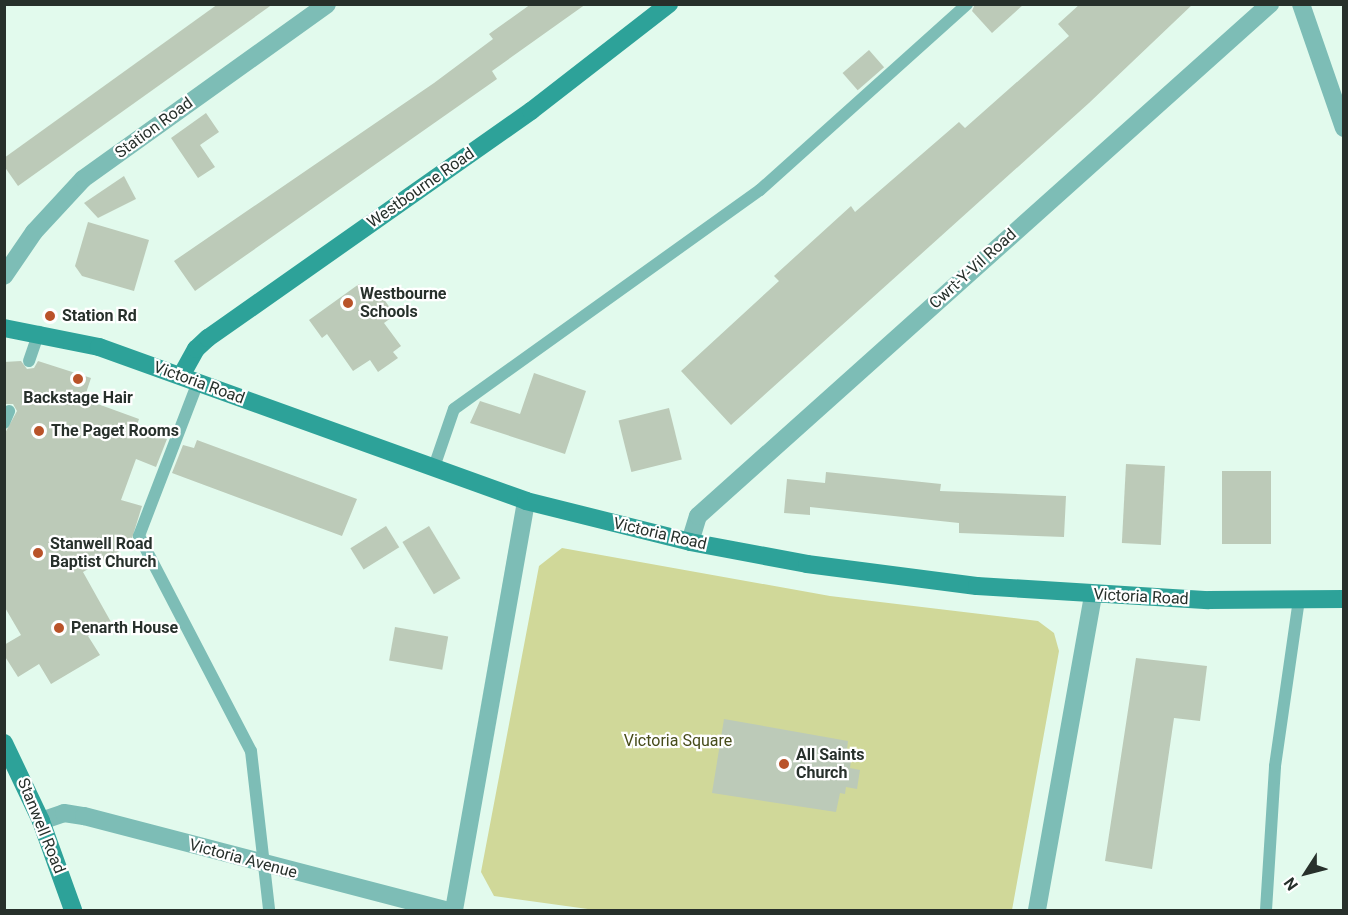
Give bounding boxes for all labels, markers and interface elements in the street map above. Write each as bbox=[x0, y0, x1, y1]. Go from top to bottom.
street label: Station Road bbox=[111, 93, 197, 163]
street label: Westbourne Road bbox=[364, 144, 478, 232]
street label: Cwrt-Y-Vil Road bbox=[926, 225, 1020, 313]
place label: Westbourne Schools bbox=[360, 284, 446, 322]
marker: Westbourne Schools bbox=[341, 296, 355, 310]
place label: Station Rd bbox=[62, 306, 137, 326]
marker: Station Rd bbox=[43, 309, 57, 323]
street label: Victoria Road bbox=[151, 358, 247, 408]
marker: Backstage Hair bbox=[71, 372, 85, 386]
place label: Backstage Hair bbox=[23, 388, 133, 408]
place label: The Paget Rooms bbox=[51, 421, 179, 441]
marker: The Paget Rooms bbox=[32, 424, 46, 438]
street label: Victoria Road bbox=[611, 514, 709, 554]
place label: Stanwell Road Baptist Church bbox=[50, 534, 156, 572]
marker: Stanwell Road Baptist Church bbox=[31, 546, 45, 560]
street label: Victoria Road bbox=[1093, 585, 1189, 609]
place label: Penarth House bbox=[71, 618, 178, 638]
marker: Penarth House bbox=[52, 621, 66, 635]
park label: Victoria Square bbox=[624, 731, 732, 751]
place label: All Saints Church bbox=[796, 745, 864, 783]
marker: All Saints Church bbox=[777, 757, 791, 771]
street label: Stanwell Road bbox=[13, 775, 69, 877]
street label: Victoria Avenue bbox=[187, 835, 299, 883]
north arrow bbox=[1276, 843, 1336, 903]
text: N bbox=[1280, 874, 1302, 894]

